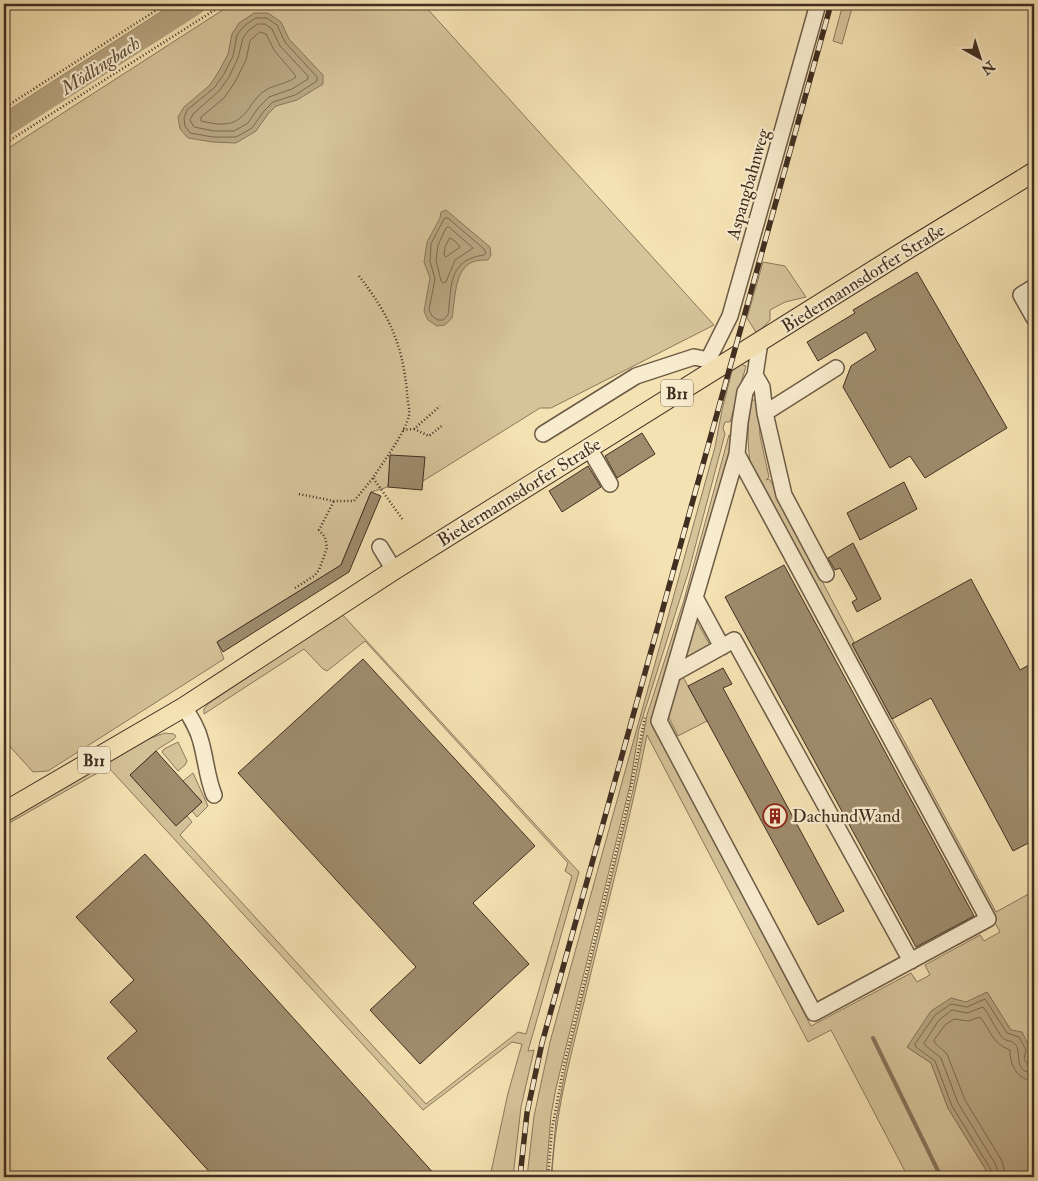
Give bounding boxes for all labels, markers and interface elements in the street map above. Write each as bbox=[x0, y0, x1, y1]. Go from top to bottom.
water label: Mödlingbach bbox=[55, 31, 145, 101]
north arrow bbox=[956, 32, 1006, 82]
text: N bbox=[977, 57, 999, 79]
street label: Aspangbahnweg bbox=[721, 125, 776, 243]
street label: Biedermannsdorfer Straße bbox=[777, 219, 950, 338]
road number: B11 bbox=[661, 379, 693, 406]
street label: Biedermannsdorfer Straße bbox=[433, 433, 606, 552]
road number: B11 bbox=[78, 746, 110, 774]
building icon: DachundWand bbox=[762, 803, 788, 829]
place label: DachundWand bbox=[792, 805, 900, 828]

